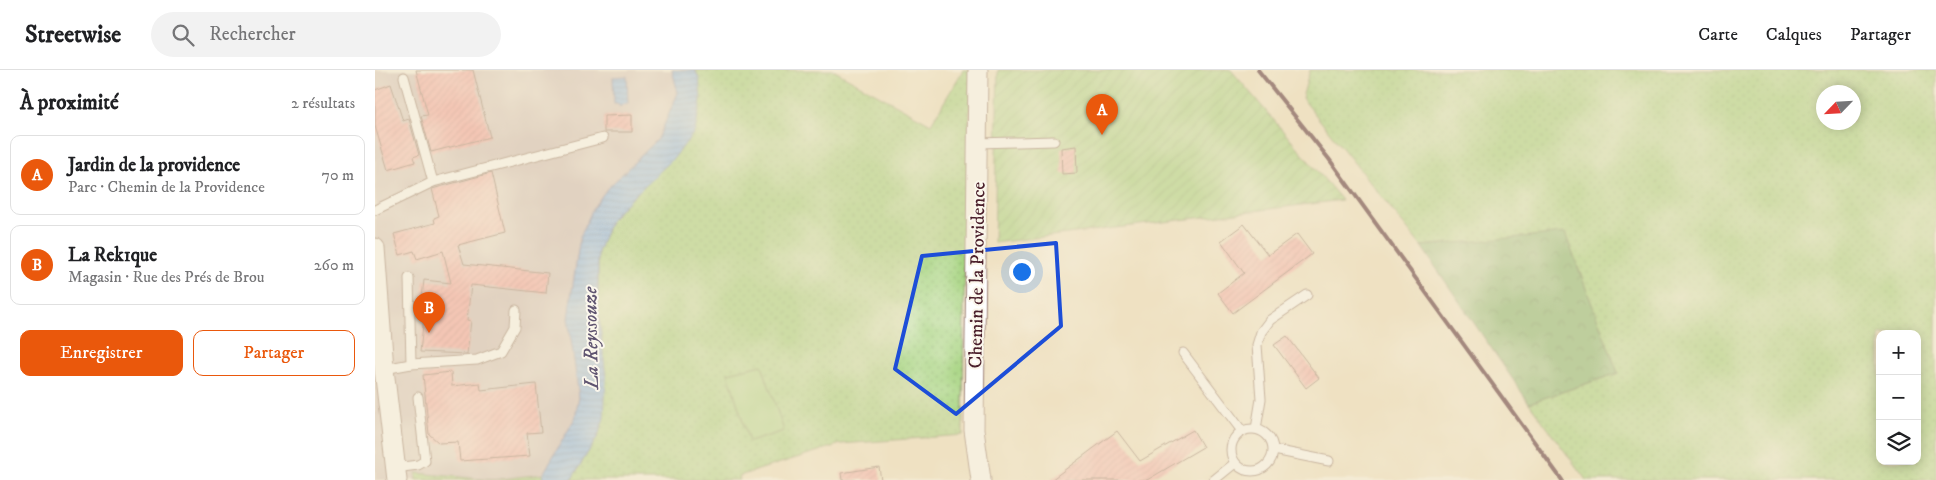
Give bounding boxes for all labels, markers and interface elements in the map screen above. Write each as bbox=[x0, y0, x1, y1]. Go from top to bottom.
search box bbox=[151, 12, 501, 57]
text: Streetwise bbox=[25, 20, 121, 50]
icon: search bbox=[169, 21, 197, 49]
text: Rechercher bbox=[209, 23, 296, 46]
text: Carte bbox=[1698, 24, 1738, 46]
text: Calques bbox=[1766, 24, 1822, 46]
text: Partager bbox=[1850, 24, 1911, 46]
north arrow bbox=[1816, 85, 1861, 130]
text: À proximité bbox=[20, 90, 119, 116]
text: 2 résultats bbox=[291, 93, 355, 113]
pin: A bbox=[1086, 94, 1118, 135]
text: Jardin de la providence bbox=[68, 154, 240, 177]
text: A bbox=[32, 165, 42, 185]
text: 70 m bbox=[322, 165, 354, 185]
text: Parc · Chemin de la Providence bbox=[68, 177, 265, 197]
street label: Chemin de la Providence bbox=[964, 181, 991, 369]
text: La Rek1que bbox=[68, 244, 157, 267]
text: B bbox=[32, 255, 42, 275]
text: 260 m bbox=[314, 255, 354, 275]
your location bbox=[1009, 259, 1035, 285]
text: Magasin · Rue des Prés de Brou bbox=[68, 267, 265, 287]
water label: La Reyssouze bbox=[578, 285, 605, 390]
pin: B bbox=[413, 292, 445, 333]
button: Enregistrer bbox=[20, 330, 183, 376]
button: Partager bbox=[193, 330, 355, 376]
map controls bbox=[1876, 330, 1921, 465]
button: + bbox=[1876, 330, 1921, 375]
button: − bbox=[1876, 375, 1921, 420]
button: layers bbox=[1876, 420, 1921, 465]

